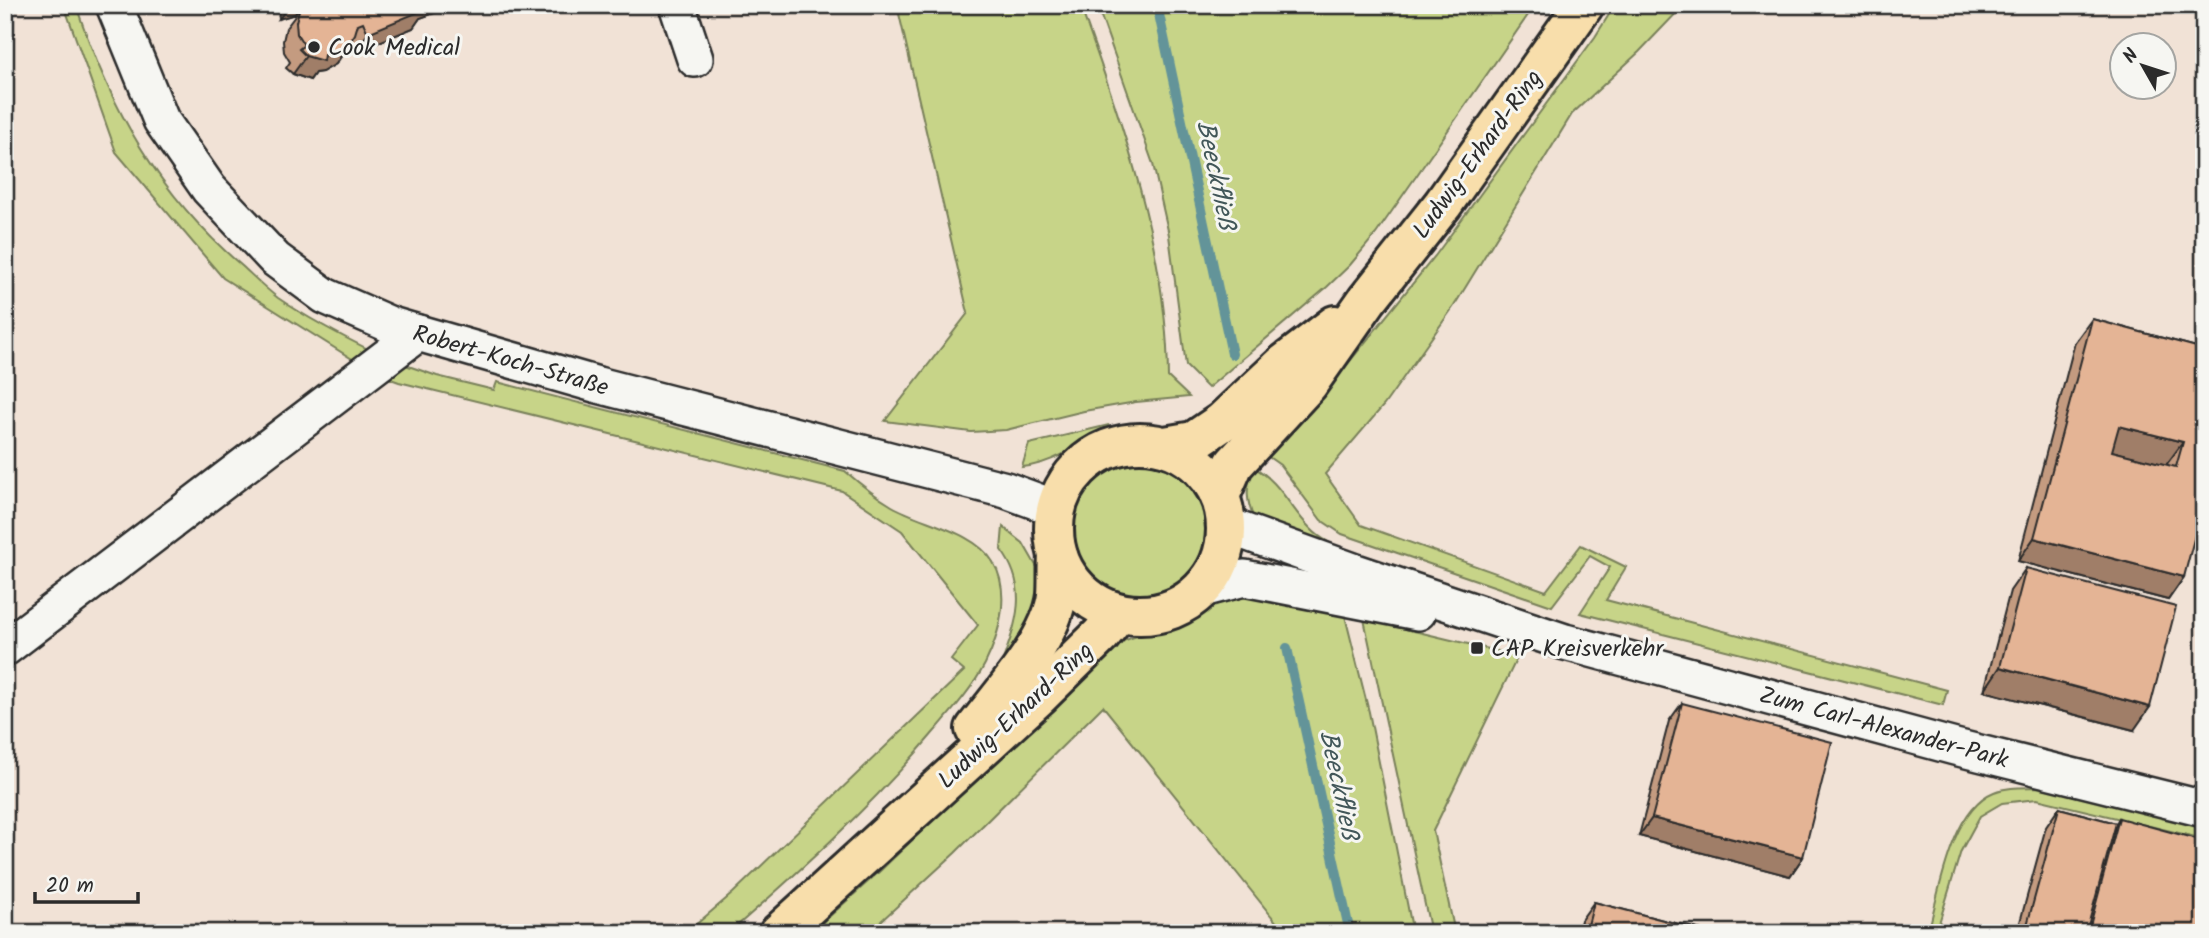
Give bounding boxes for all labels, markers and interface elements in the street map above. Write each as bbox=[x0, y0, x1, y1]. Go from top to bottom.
place label: Cook Medical bbox=[328, 29, 460, 68]
north arrow bbox=[2108, 32, 2178, 102]
marker: Cook Medical bbox=[306, 39, 322, 55]
text: N bbox=[2116, 42, 2147, 71]
street label: Ludwig-Erhard-Ring bbox=[1403, 62, 1553, 248]
water label: Beeckfließ bbox=[1183, 117, 1248, 237]
street label: Robert-Koch-Straße bbox=[408, 315, 613, 408]
place label: CAP Kreisverkehr bbox=[1491, 630, 1665, 669]
street label: Ludwig-Erhard-Ring bbox=[929, 633, 1103, 799]
marker: CAP Kreisverkehr bbox=[1469, 640, 1485, 656]
street label: Zum Carl-Alexander-Park bbox=[1755, 676, 2013, 781]
water label: Beeckfließ bbox=[1306, 727, 1371, 847]
scale bar bbox=[35, 861, 138, 905]
text: 20 m bbox=[46, 870, 94, 903]

